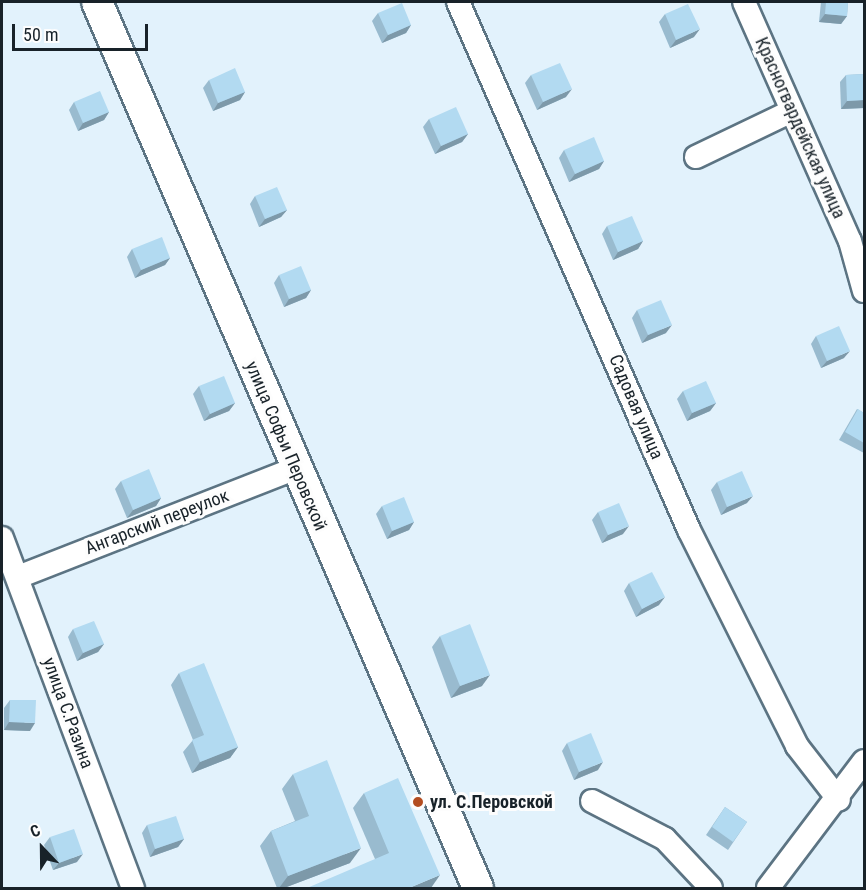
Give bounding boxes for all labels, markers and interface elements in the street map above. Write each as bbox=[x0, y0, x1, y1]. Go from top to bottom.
scale bar bbox=[15, 12, 152, 50]
text: 50 m bbox=[23, 24, 58, 45]
street label: Красногвардейская улица bbox=[750, 34, 850, 222]
street label: Садовая улица bbox=[604, 351, 668, 463]
street label: улица Софьи Перовской bbox=[241, 358, 331, 534]
street label: Ангарский переулок bbox=[82, 485, 232, 559]
street label: улица С.Разина bbox=[38, 655, 98, 771]
place label: ул. С.Перовской bbox=[430, 791, 553, 813]
marker: ул. С.Перовской bbox=[411, 795, 425, 809]
north arrow bbox=[12, 818, 72, 878]
text: С bbox=[27, 820, 43, 841]

